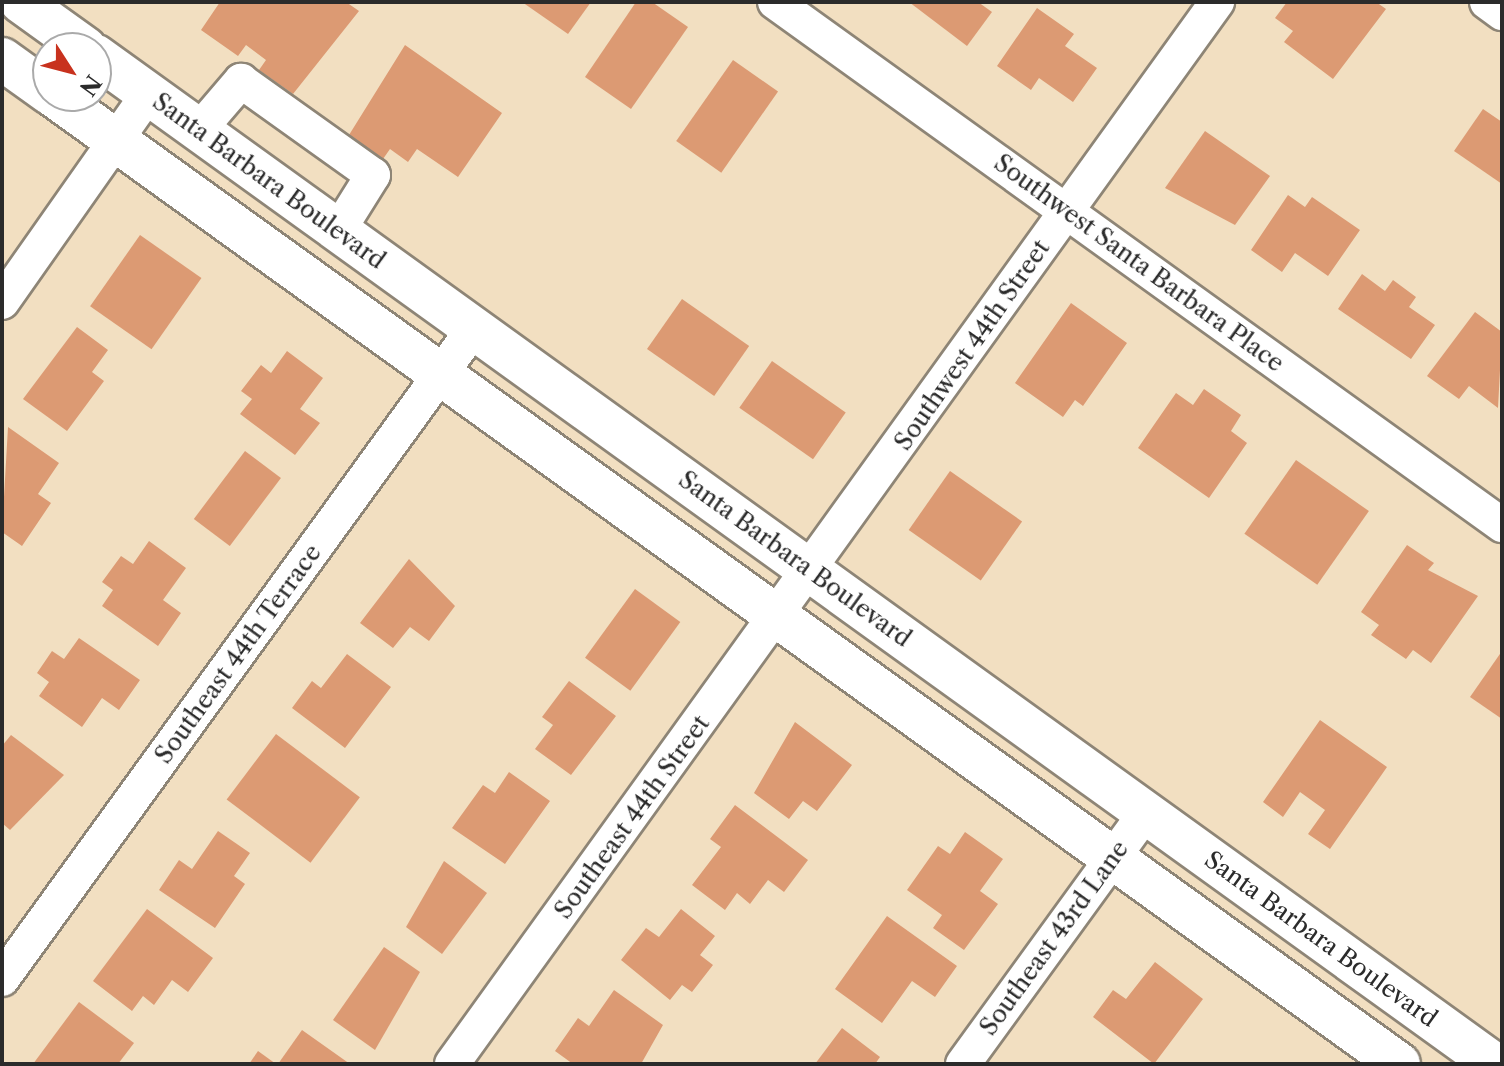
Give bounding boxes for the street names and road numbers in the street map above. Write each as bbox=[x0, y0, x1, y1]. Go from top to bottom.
street label: Santa Barbara Boulevard bbox=[147, 87, 391, 275]
street label: Southwest Santa Barbara Place bbox=[988, 148, 1290, 378]
street label: Southwest 44th Street bbox=[888, 234, 1056, 456]
street label: Santa Barbara Boulevard bbox=[673, 465, 917, 653]
street label: Southeast 44th Terrace bbox=[149, 539, 327, 769]
street label: Southeast 44th Street bbox=[549, 710, 715, 924]
street label: Southeast 43rd Lane bbox=[974, 835, 1134, 1041]
street label: Santa Barbara Boulevard bbox=[1199, 845, 1443, 1033]

